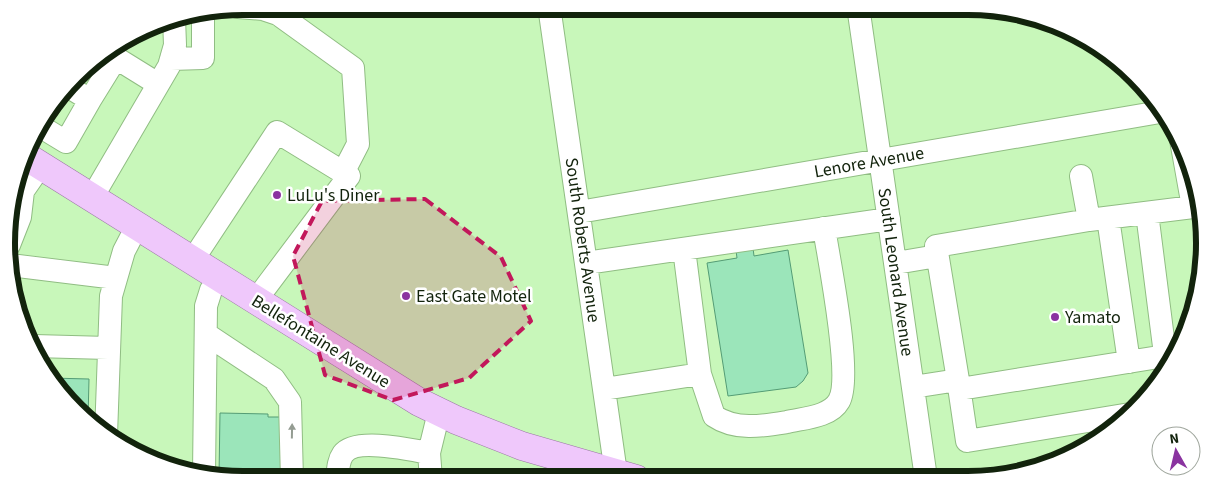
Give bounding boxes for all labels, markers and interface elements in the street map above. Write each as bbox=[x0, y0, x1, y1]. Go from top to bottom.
street label: Lenore Avenue bbox=[812, 141, 926, 184]
street label: South Roberts Avenue bbox=[559, 156, 606, 324]
place label: LuLu's Diner bbox=[287, 183, 380, 208]
street label: South Leonard Avenue bbox=[871, 186, 920, 358]
marker: LuLu's Diner bbox=[271, 189, 283, 201]
place label: East Gate Motel bbox=[416, 284, 532, 309]
street label: Bellefontaine Avenue bbox=[247, 289, 395, 394]
marker: East Gate Motel bbox=[400, 290, 412, 302]
place label: Yamato bbox=[1064, 305, 1121, 330]
marker: Yamato bbox=[1049, 311, 1061, 323]
one-way arrow bbox=[288, 423, 296, 439]
north arrow bbox=[1151, 426, 1201, 476]
text: N bbox=[1168, 429, 1180, 450]

